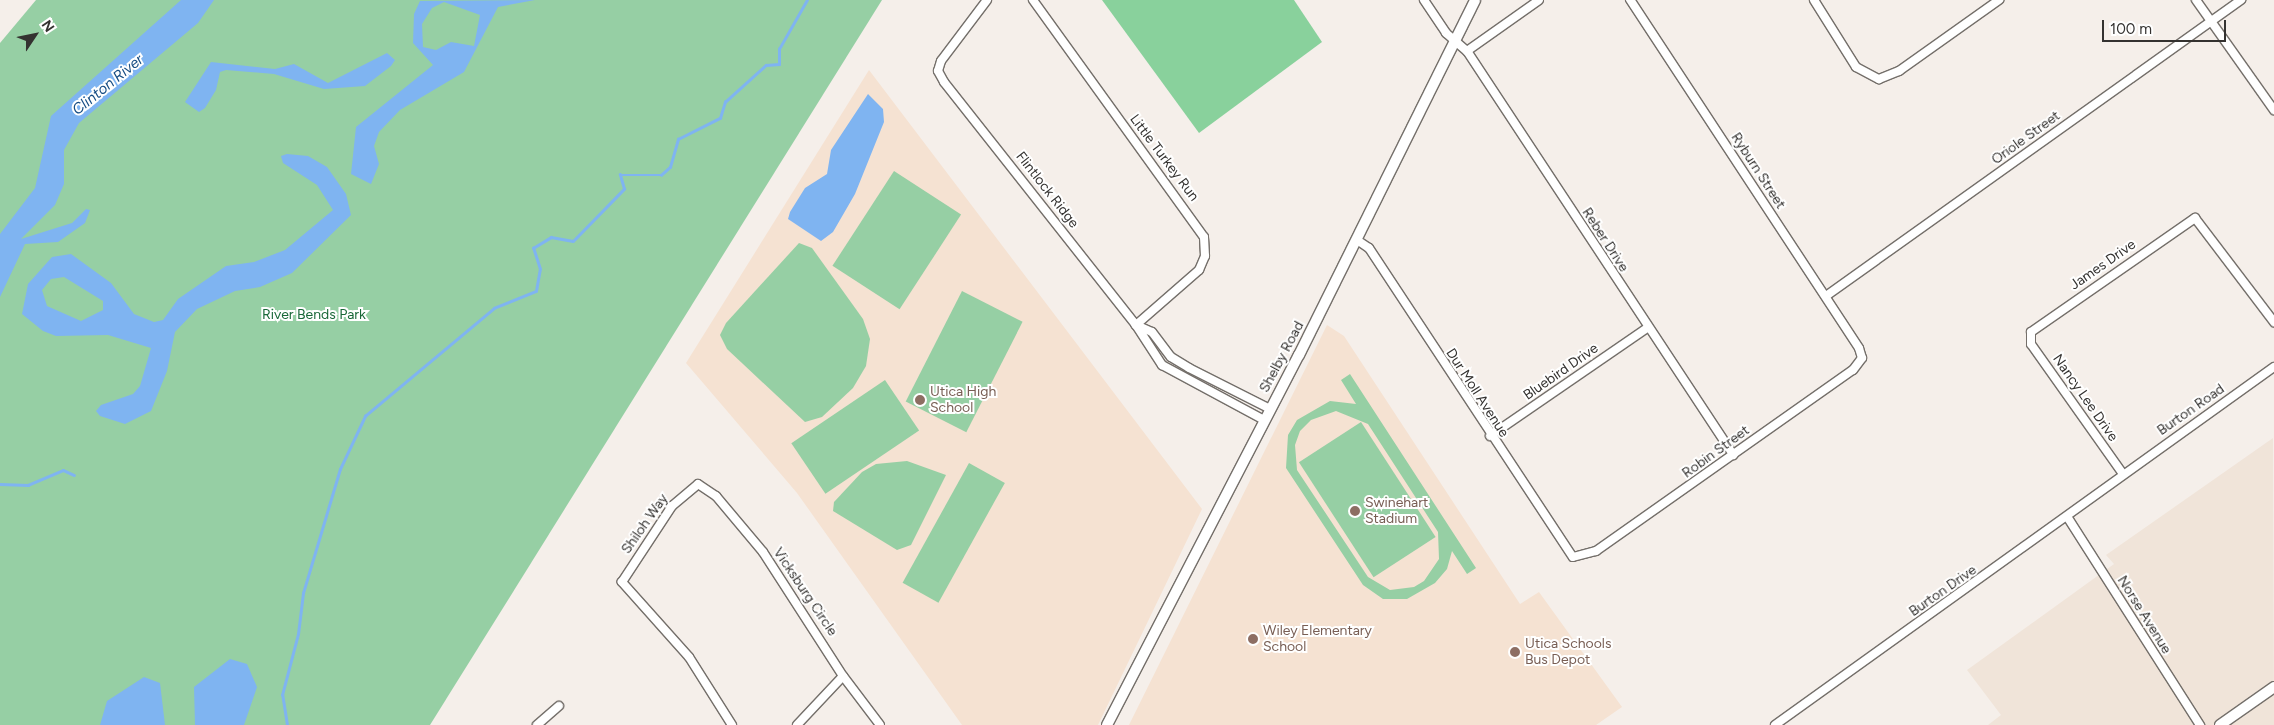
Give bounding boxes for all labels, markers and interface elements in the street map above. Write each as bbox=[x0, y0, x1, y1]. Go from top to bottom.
north arrow bbox=[10, 10, 60, 60]
scale bar bbox=[2104, 10, 2228, 42]
text: N bbox=[38, 17, 58, 36]
text: 100 m bbox=[2110, 20, 2152, 38]
water label: Clinton River bbox=[69, 51, 147, 119]
street label: Oriole Street bbox=[1989, 108, 2063, 168]
street label: Little Turkey Run bbox=[1126, 111, 1202, 205]
street label: Ryburn Street bbox=[1727, 130, 1789, 212]
street label: Flintlock Ridge bbox=[1012, 149, 1082, 231]
street label: Reber Drive bbox=[1578, 205, 1632, 275]
street label: James Drive bbox=[2067, 236, 2139, 294]
park label: River Bends Park bbox=[262, 307, 366, 323]
street label: Shelby Road bbox=[1256, 319, 1308, 395]
street label: Bluebird Drive bbox=[1520, 340, 1602, 404]
street label: Dur Moll Avenue bbox=[1442, 345, 1512, 441]
street label: Nancy Lee Drive bbox=[2049, 351, 2121, 445]
street label: Burton Road bbox=[2154, 381, 2228, 439]
place label: Utica High School bbox=[930, 384, 996, 417]
marker: Utica High School bbox=[914, 394, 926, 406]
street label: Robin Street bbox=[1679, 422, 1753, 482]
street label: Shiloh Way bbox=[618, 491, 672, 557]
place label: Swinehart Stadium bbox=[1365, 495, 1428, 528]
marker: Swinehart Stadium bbox=[1349, 505, 1361, 517]
street label: Vicksburg Circle bbox=[769, 545, 841, 639]
street label: Burton Drive bbox=[1906, 562, 1980, 620]
street label: Norse Avenue bbox=[2113, 573, 2175, 657]
place label: Wiley Elementary School bbox=[1263, 623, 1372, 656]
marker: Wiley Elementary School bbox=[1247, 633, 1259, 645]
place label: Utica Schools Bus Depot bbox=[1525, 636, 1611, 669]
marker: Utica Schools Bus Depot bbox=[1509, 646, 1521, 658]

